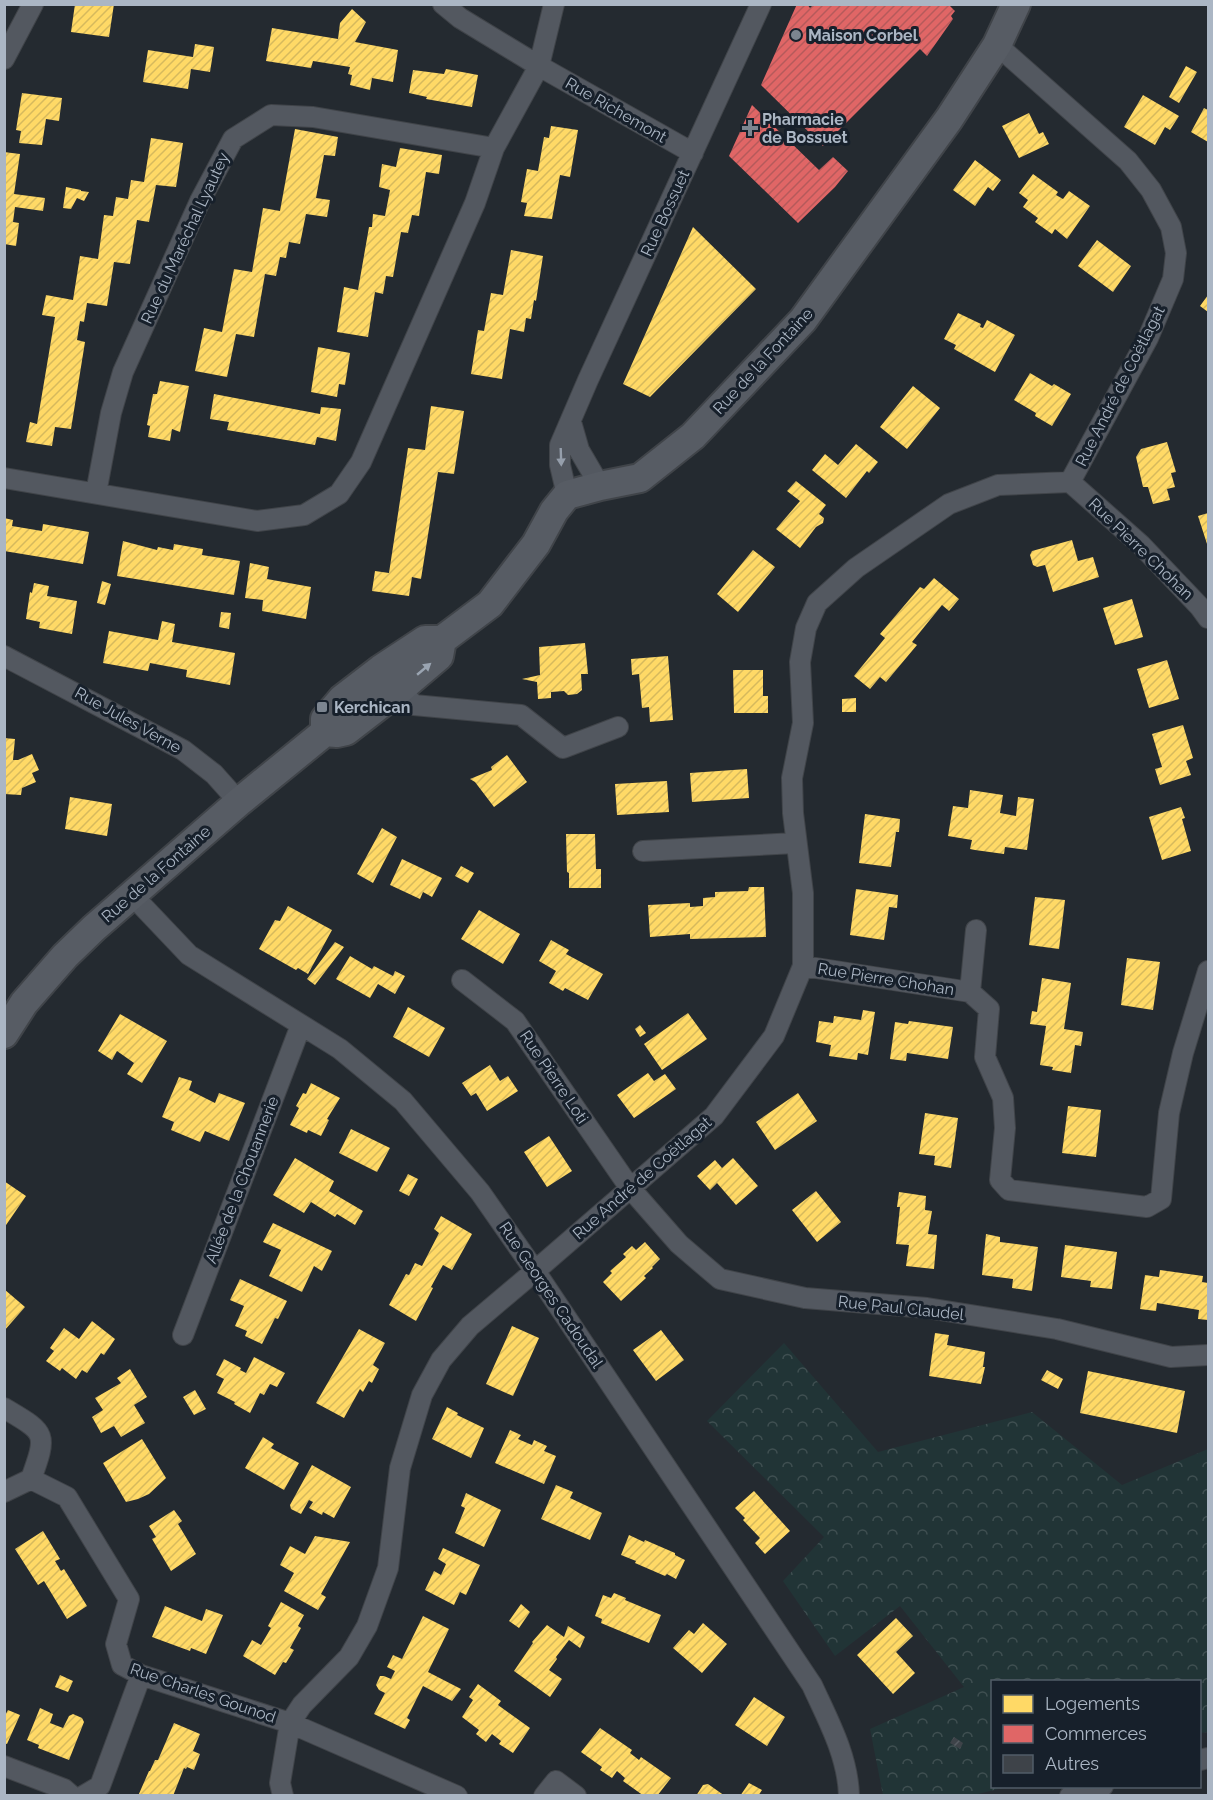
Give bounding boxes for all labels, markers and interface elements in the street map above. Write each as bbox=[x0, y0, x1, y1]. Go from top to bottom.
place label: Maison Corbel bbox=[808, 26, 919, 45]
marker: Maison Corbel bbox=[789, 28, 803, 42]
street label: Rue Richemont bbox=[562, 73, 670, 147]
place label: Pharmacie de Bossuet bbox=[762, 110, 848, 147]
marker: Pharmacie de Bossuet bbox=[743, 121, 757, 135]
street label: Rue du Maréchal Lyautey bbox=[137, 149, 233, 327]
street label: Rue Bossuet bbox=[637, 166, 694, 259]
street label: Rue André de Coëtlagat bbox=[1071, 302, 1169, 469]
street label: Rue de la Fontaine bbox=[709, 304, 817, 418]
one-way arrow bbox=[556, 448, 565, 467]
street label: Rue Pierre Chohan bbox=[1085, 494, 1197, 604]
one-way arrow bbox=[416, 662, 432, 675]
street label: Rue Jules Verne bbox=[72, 683, 184, 757]
place label: Kerchican bbox=[334, 698, 410, 717]
marker: Kerchican bbox=[315, 700, 329, 714]
street label: Rue de la Fontaine bbox=[98, 822, 214, 926]
street label: Rue Pierre Chohan bbox=[816, 959, 956, 999]
street label: Rue Pierre Loti bbox=[516, 1027, 592, 1127]
street label: Allée de la Chouannerie bbox=[201, 1094, 283, 1266]
street label: Rue André de Coëtlagat bbox=[569, 1112, 716, 1243]
street label: Rue Georges Cadoudal bbox=[495, 1218, 607, 1372]
street label: Rue Paul Claudel bbox=[837, 1292, 966, 1324]
street label: Rue Charles Gounod bbox=[128, 1659, 278, 1727]
legend bbox=[991, 1680, 1201, 1788]
text: Logements bbox=[1045, 1693, 1140, 1714]
text: Commerces bbox=[1045, 1723, 1147, 1744]
text: Autres bbox=[1045, 1753, 1099, 1774]

